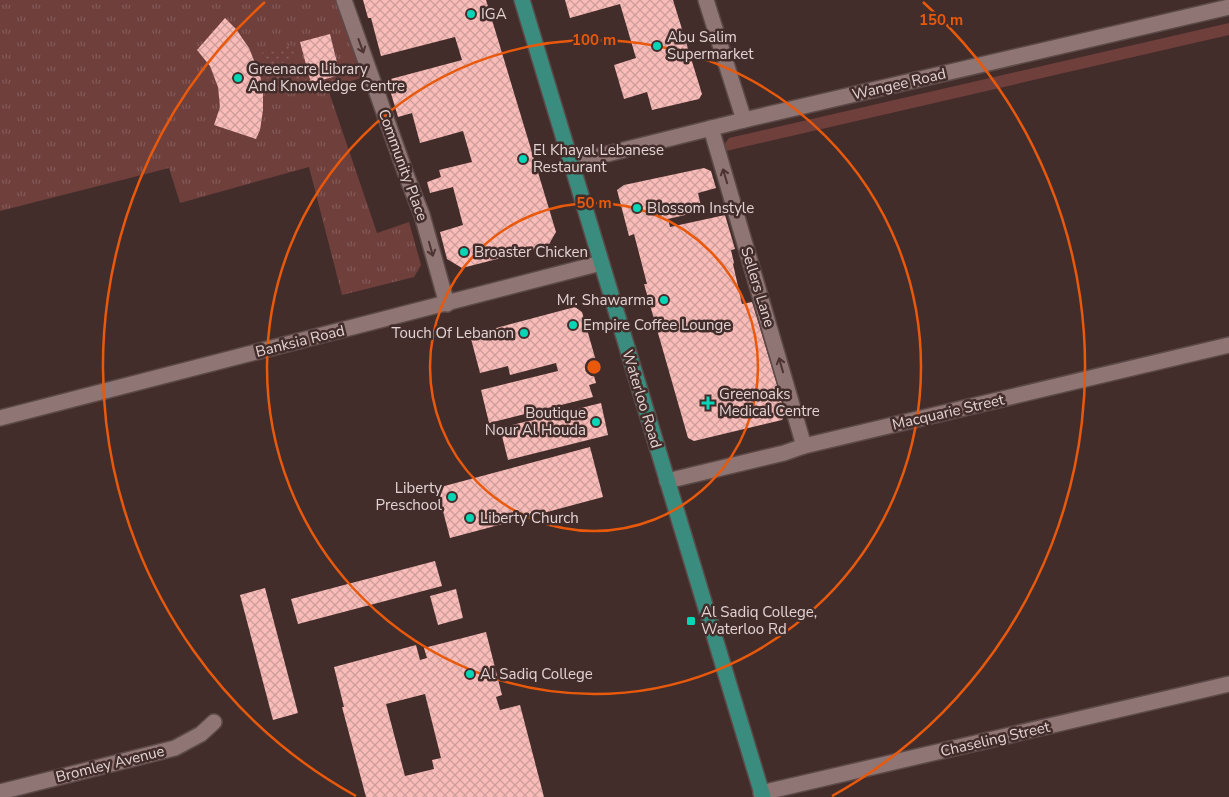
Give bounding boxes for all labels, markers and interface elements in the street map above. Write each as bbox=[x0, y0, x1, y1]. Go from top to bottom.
place label: IGA bbox=[481, 4, 507, 24]
marker: IGA bbox=[465, 8, 477, 20]
text: 150 m bbox=[919, 10, 963, 30]
place label: Abu Salim Supermarket bbox=[667, 27, 754, 64]
text: 100 m bbox=[572, 30, 616, 50]
one-way arrow bbox=[357, 37, 366, 53]
marker: Abu Salim Supermarket bbox=[651, 40, 663, 52]
place label: Greenacre Library And Knowledge Centre bbox=[248, 59, 405, 96]
street label: Wangee Road bbox=[850, 63, 948, 105]
marker: Greenacre Library And Knowledge Centre bbox=[232, 72, 244, 84]
street label: Community Place bbox=[373, 106, 433, 224]
place label: El Khayal Lebanese Restaurant bbox=[533, 140, 664, 177]
marker: El Khayal Lebanese Restaurant bbox=[517, 153, 529, 165]
one-way arrow bbox=[719, 168, 729, 184]
text: 50 m bbox=[576, 193, 612, 213]
place label: Blossom Instyle bbox=[647, 198, 754, 218]
marker: Blossom Instyle bbox=[631, 202, 643, 214]
one-way arrow bbox=[427, 240, 437, 256]
place label: Broaster Chicken bbox=[474, 242, 588, 262]
street label: Sellers Lane bbox=[736, 244, 780, 330]
marker: Broaster Chicken bbox=[458, 246, 470, 258]
place label: Mr. Shawarma bbox=[557, 290, 654, 310]
marker: Mr. Shawarma bbox=[658, 294, 670, 306]
place label: Empire Coffee Lounge bbox=[583, 315, 731, 335]
marker: Empire Coffee Lounge bbox=[567, 319, 579, 331]
street label: Banksia Road bbox=[253, 320, 347, 362]
place label: Touch Of Lebanon bbox=[392, 323, 514, 343]
marker: Touch Of Lebanon bbox=[518, 327, 530, 339]
street label: Waterloo Road bbox=[618, 347, 666, 451]
one-way arrow bbox=[776, 357, 786, 373]
centre of rings bbox=[585, 358, 603, 376]
place label: Greenoaks Medical Centre bbox=[719, 384, 820, 421]
street label: Macquarie Street bbox=[890, 389, 1007, 435]
marker: Greenoaks Medical Centre bbox=[701, 396, 715, 410]
place label: Boutique Nour Al Houda bbox=[485, 403, 586, 440]
marker: Boutique Nour Al Houda bbox=[590, 416, 602, 428]
place label: Liberty Preschool bbox=[376, 478, 443, 515]
marker: Liberty Preschool bbox=[446, 491, 458, 503]
place label: Liberty Church bbox=[480, 508, 579, 528]
marker: Liberty Church bbox=[464, 512, 476, 524]
place label: Al Sadiq College, Waterloo Rd bbox=[701, 602, 817, 639]
marker: Al Sadiq College, Waterloo Rd bbox=[685, 615, 697, 627]
place label: Al Sadiq College bbox=[480, 664, 593, 684]
marker: Al Sadiq College bbox=[464, 668, 476, 680]
street label: Chaseling Street bbox=[938, 717, 1052, 761]
street label: Bromley Avenue bbox=[54, 741, 167, 787]

